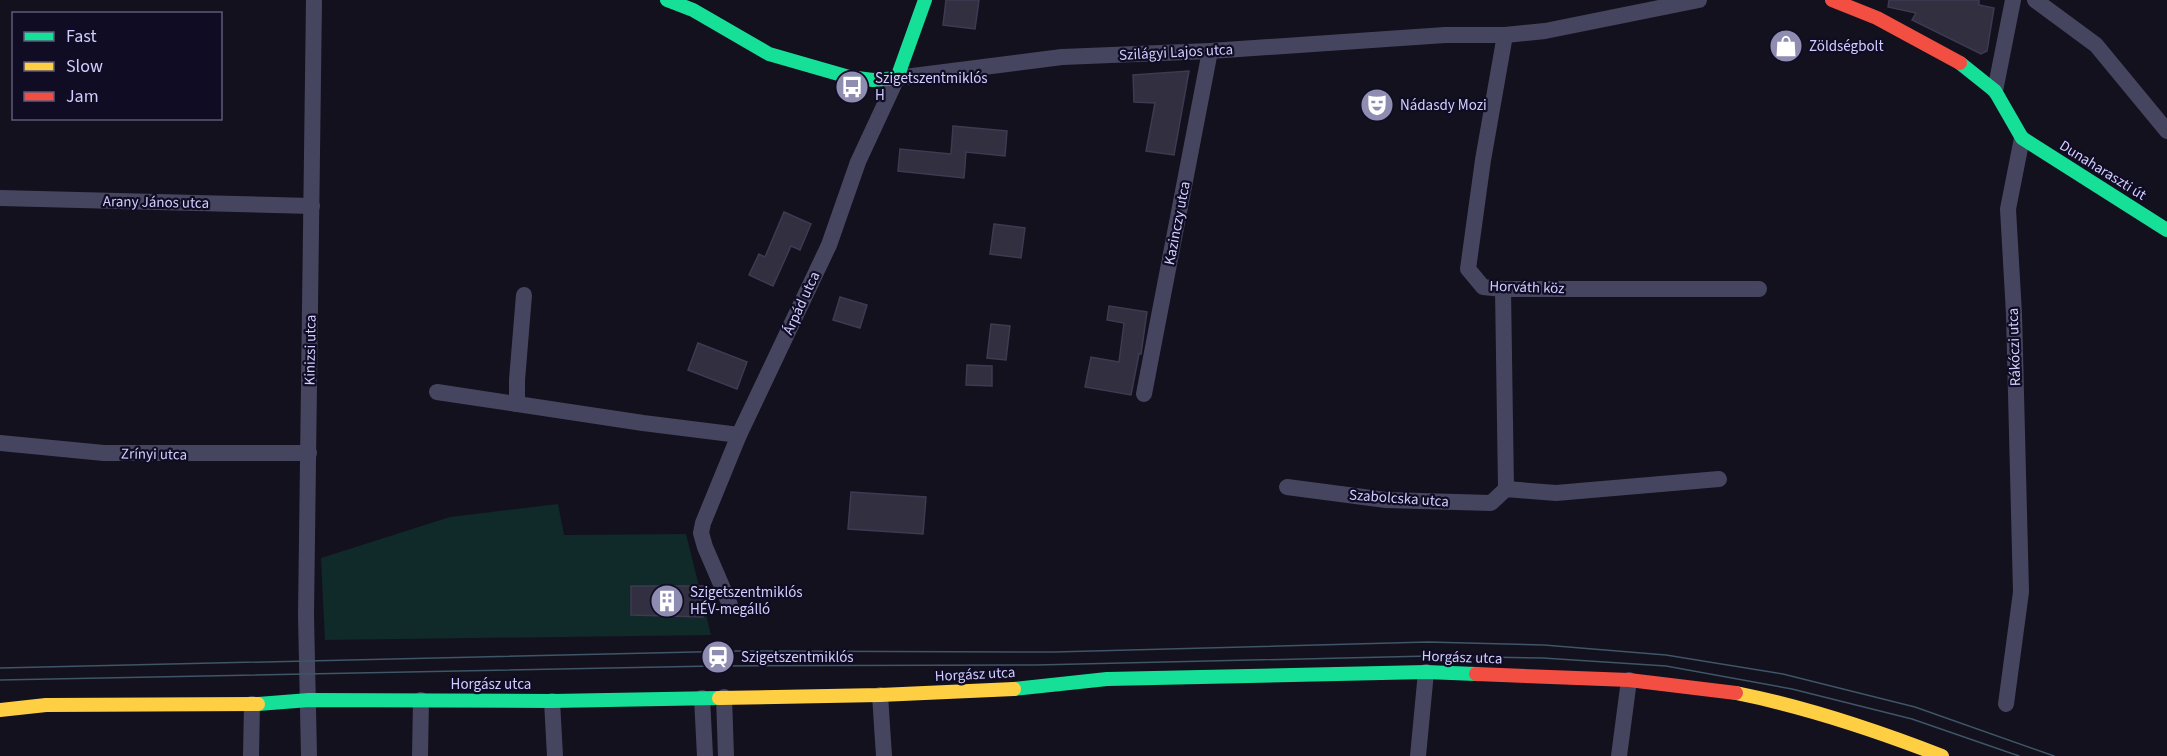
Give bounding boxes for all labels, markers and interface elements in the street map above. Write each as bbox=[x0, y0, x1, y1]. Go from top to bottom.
legend bbox=[12, 12, 222, 120]
text: Fast bbox=[66, 24, 97, 49]
shop icon: Zöldségbolt bbox=[1768, 28, 1804, 64]
place label: Zöldségbolt bbox=[1809, 36, 1884, 57]
street label: Szilágyi Lajos utca bbox=[1118, 39, 1234, 66]
text: Slow bbox=[66, 54, 103, 79]
place label: Szigetszentmiklós H bbox=[875, 68, 988, 106]
bus stop icon: Szigetszentmiklós H bbox=[834, 69, 870, 105]
text: Jam bbox=[66, 84, 99, 109]
theatre icon: Nádasdy Mozi bbox=[1359, 87, 1395, 123]
place label: Nádasdy Mozi bbox=[1400, 95, 1487, 116]
street label: Dunaharaszti út bbox=[2055, 135, 2150, 206]
street label: Kazinczy utca bbox=[1159, 179, 1196, 267]
street label: Arany János utca bbox=[103, 191, 209, 214]
street label: Árpád utca bbox=[778, 268, 825, 338]
street label: Horváth köz bbox=[1489, 276, 1565, 299]
street label: Rákóczi utca bbox=[2003, 307, 2026, 387]
street label: Kinizsi utca bbox=[299, 314, 322, 386]
street label: Zrínyi utca bbox=[121, 443, 187, 466]
street label: Szabolcska utca bbox=[1348, 485, 1450, 512]
place label: Szigetszentmiklós HÉV-megálló bbox=[690, 582, 803, 620]
building icon: Szigetszentmiklós HÉV-megálló bbox=[649, 583, 685, 619]
station icon: Szigetszentmiklós bbox=[700, 639, 736, 675]
street label: Horgász utca bbox=[1421, 646, 1503, 669]
place label: Szigetszentmiklós bbox=[741, 647, 854, 668]
street label: Horgász utca bbox=[934, 662, 1016, 687]
street label: Horgász utca bbox=[451, 674, 531, 695]

